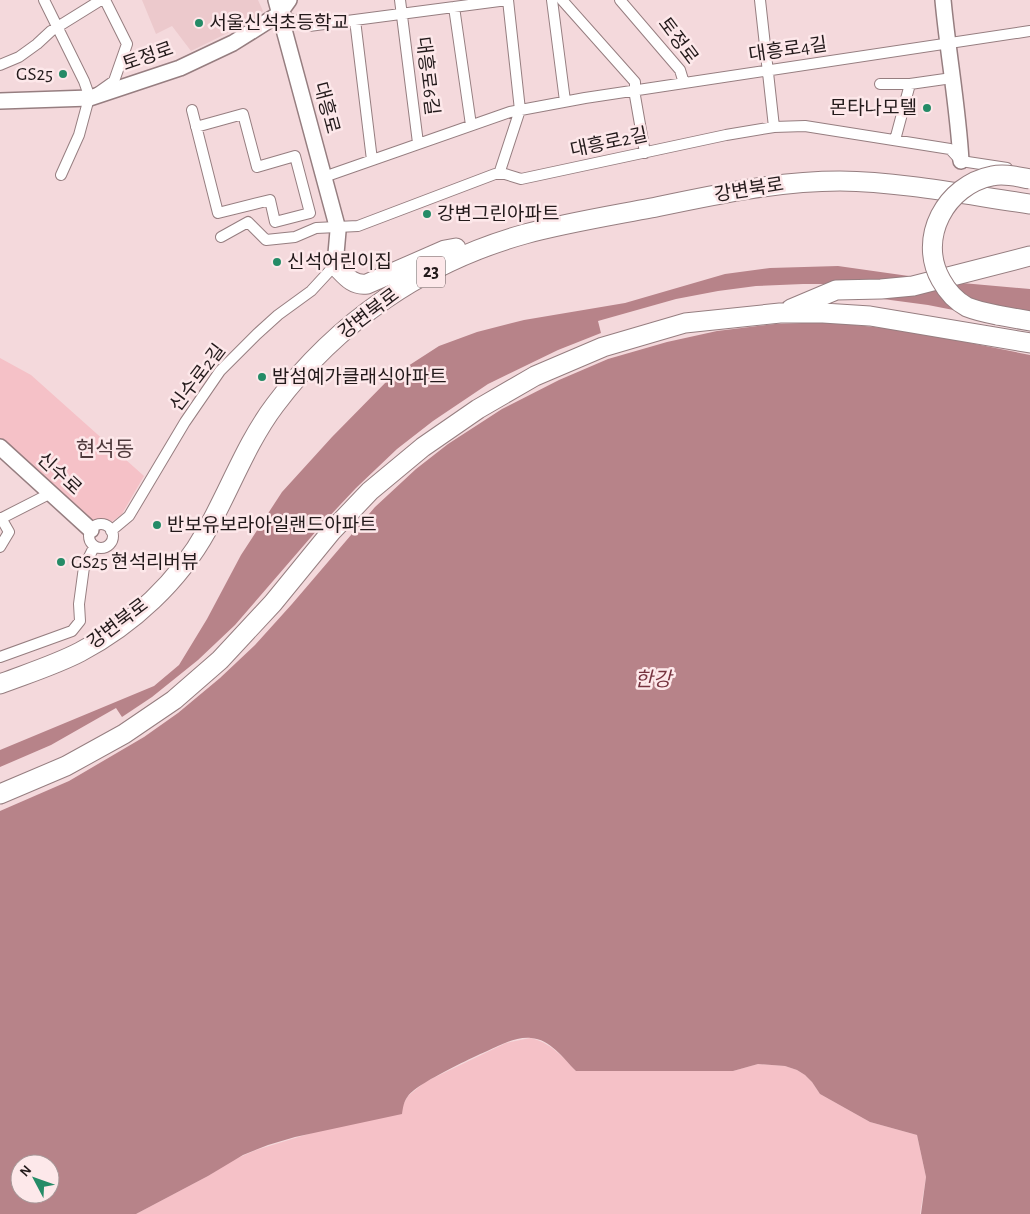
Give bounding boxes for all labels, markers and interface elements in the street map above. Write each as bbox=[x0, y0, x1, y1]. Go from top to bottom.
place label: 서울신석초등학교 bbox=[209, 13, 349, 33]
street label: 토정로 bbox=[655, 14, 702, 68]
marker: 서울신석초등학교 bbox=[193, 17, 205, 29]
street label: 대흥로4길 bbox=[747, 34, 828, 65]
street label: 대흥로6길 bbox=[413, 36, 442, 116]
street label: 토정로 bbox=[120, 39, 176, 75]
place label: GS25 bbox=[16, 65, 53, 84]
marker: GS25 bbox=[57, 68, 69, 80]
street label: 대흥로 bbox=[310, 80, 343, 136]
place label: 몬타나모텔 bbox=[830, 98, 917, 118]
marker: 몬타나모텔 bbox=[921, 102, 933, 114]
street label: 대흥로2길 bbox=[568, 125, 649, 160]
street label: 강변북로 bbox=[713, 174, 785, 205]
place label: 강변그린아파트 bbox=[437, 204, 559, 224]
marker: 강변그린아파트 bbox=[421, 208, 433, 220]
place label: 신석어린이집 bbox=[287, 252, 392, 272]
marker: 신석어린이집 bbox=[271, 256, 283, 268]
road number: 23 bbox=[417, 256, 445, 288]
street label: 강변북로 bbox=[335, 285, 403, 343]
street label: 신수로2길 bbox=[166, 340, 229, 415]
place label: 밤섬예가클래식아파트 bbox=[272, 367, 447, 387]
marker: 밤섬예가클래식아파트 bbox=[256, 371, 268, 383]
district label: 현석동 bbox=[76, 438, 134, 460]
street label: 신수로 bbox=[33, 448, 85, 499]
place label: 반보유보라아일랜드아파트 bbox=[167, 515, 377, 535]
marker: 반보유보라아일랜드아파트 bbox=[151, 519, 163, 531]
place label: GS25 현석리버뷰 bbox=[71, 552, 199, 572]
marker: GS25 현석리버뷰 bbox=[55, 556, 67, 568]
street label: 강변북로 bbox=[84, 595, 152, 653]
water label: 한강 bbox=[635, 669, 674, 690]
north arrow bbox=[10, 1154, 60, 1204]
text: N bbox=[17, 1163, 34, 1179]

